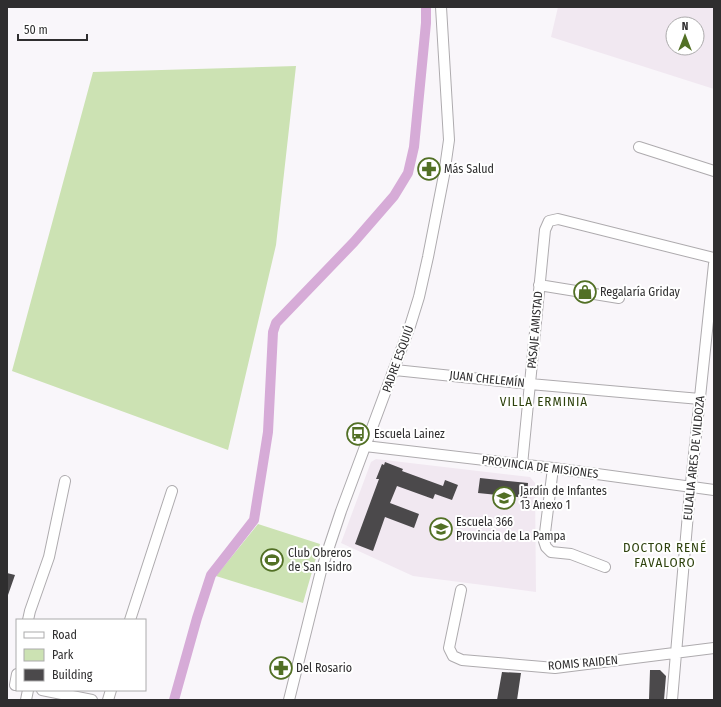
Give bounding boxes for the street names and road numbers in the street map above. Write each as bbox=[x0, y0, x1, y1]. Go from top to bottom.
street label: PASAJE AMISTAD bbox=[525, 291, 545, 369]
street label: PADRE ESQUIÚ bbox=[378, 323, 417, 394]
street label: JUAN CHELEMÍN bbox=[449, 367, 525, 390]
street label: EULALIA ARES DE VILDOZA bbox=[680, 394, 708, 521]
street label: PROVINCIA DE MISIONES bbox=[481, 453, 599, 481]
street label: ROMIS RAIDEN bbox=[547, 653, 619, 673]

